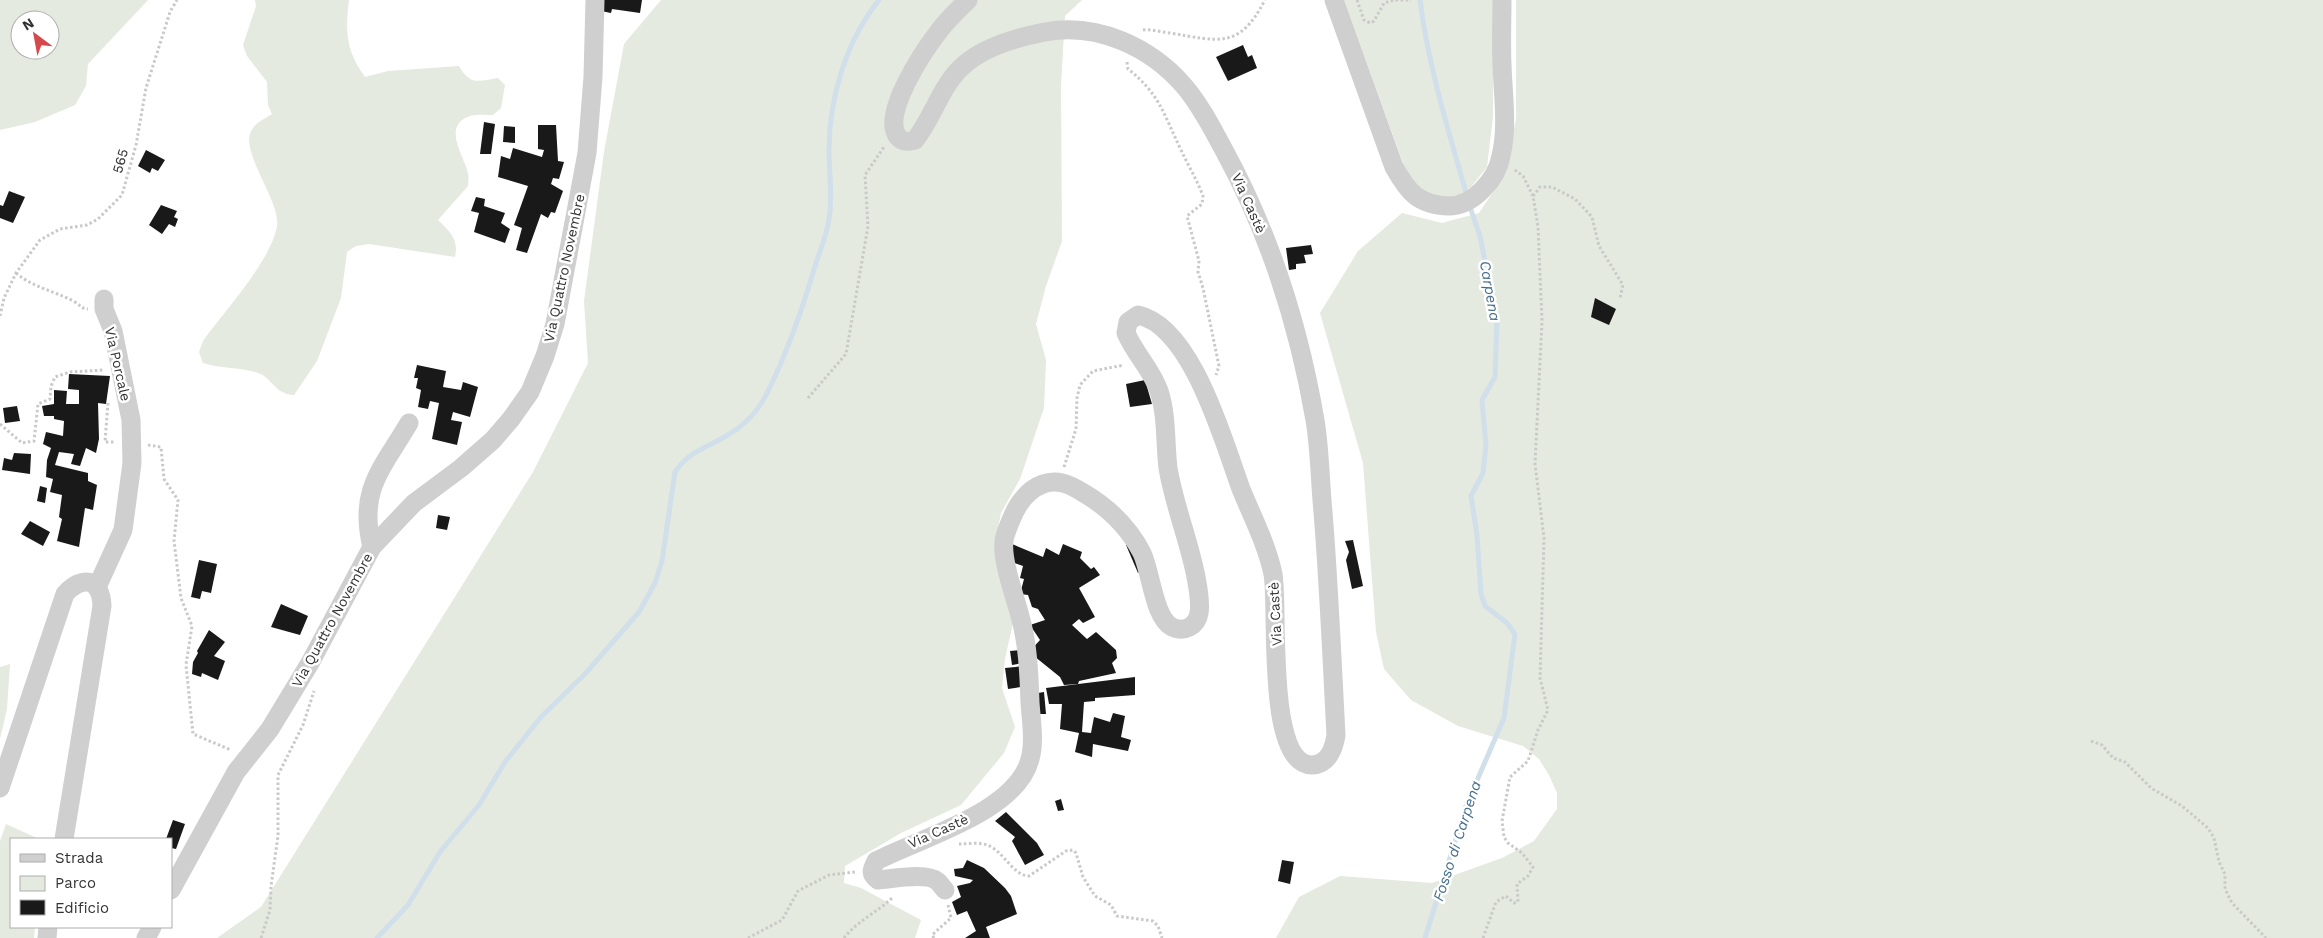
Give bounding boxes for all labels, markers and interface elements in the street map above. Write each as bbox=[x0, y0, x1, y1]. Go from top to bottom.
north arrow bbox=[10, 10, 60, 60]
text: N bbox=[19, 14, 37, 34]
street label: 565 bbox=[109, 147, 131, 175]
street label: Via Castè bbox=[1229, 170, 1269, 236]
street label: Via Quattro Novembre bbox=[540, 192, 588, 344]
water label: Carpena bbox=[1476, 259, 1504, 323]
street label: Via Porcale bbox=[102, 325, 134, 403]
street label: Via Quattro Novembre bbox=[288, 550, 376, 690]
street label: Via Castè bbox=[1265, 582, 1285, 646]
water label: Fosso di Carpena bbox=[1429, 779, 1485, 903]
street label: Via Castè bbox=[905, 811, 971, 851]
legend bbox=[10, 838, 172, 928]
text: Strada bbox=[55, 849, 104, 867]
text: Parco bbox=[55, 874, 96, 892]
text: Edificio bbox=[55, 899, 109, 917]

